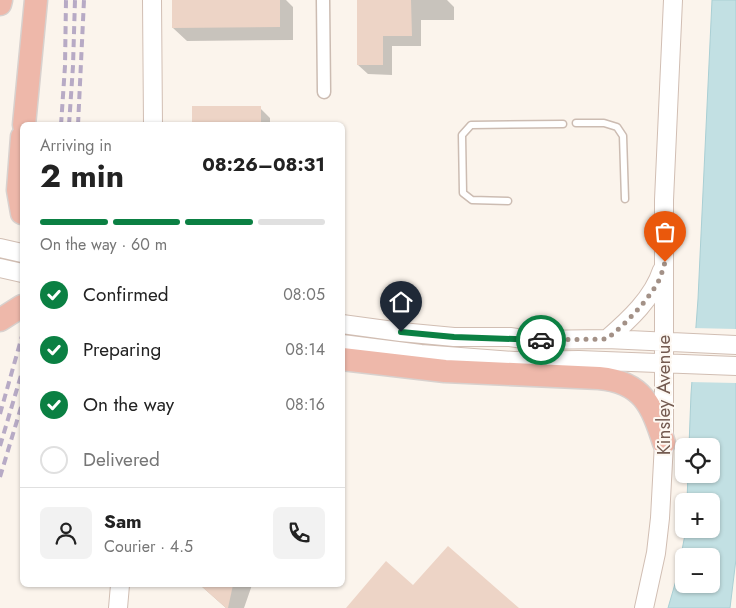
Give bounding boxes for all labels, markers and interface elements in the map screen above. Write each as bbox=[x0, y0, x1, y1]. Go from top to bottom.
text: Arriving in bbox=[40, 134, 112, 157]
text: 08:26–08:31 bbox=[202, 151, 325, 178]
text: 2 min bbox=[40, 153, 124, 199]
pin bbox=[644, 211, 686, 262]
icon: bag bbox=[651, 218, 679, 246]
text: On the way · 60 m bbox=[40, 233, 167, 256]
icon: check bbox=[40, 281, 68, 309]
text: Confirmed bbox=[83, 281, 169, 308]
pin bbox=[380, 281, 422, 332]
text: 08:05 bbox=[283, 283, 325, 306]
icon: home bbox=[387, 288, 415, 316]
courier bbox=[516, 315, 566, 365]
icon: car bbox=[527, 326, 555, 354]
street label: Kinsley Avenue bbox=[650, 335, 677, 455]
icon: check bbox=[40, 336, 68, 364]
text: Preparing bbox=[83, 336, 161, 363]
text: 08:14 bbox=[285, 338, 325, 361]
icon: check bbox=[40, 391, 68, 419]
text: On the way bbox=[83, 391, 174, 418]
text: 08:16 bbox=[285, 393, 325, 416]
map controls bbox=[675, 438, 720, 593]
button: locate bbox=[675, 438, 720, 483]
text: Delivered bbox=[83, 446, 160, 473]
button: + bbox=[675, 493, 720, 538]
button: person bbox=[40, 507, 92, 559]
button: phone bbox=[273, 507, 325, 559]
text: Sam bbox=[104, 508, 142, 535]
text: Courier · 4.5 bbox=[104, 535, 193, 558]
button: − bbox=[675, 548, 720, 593]

